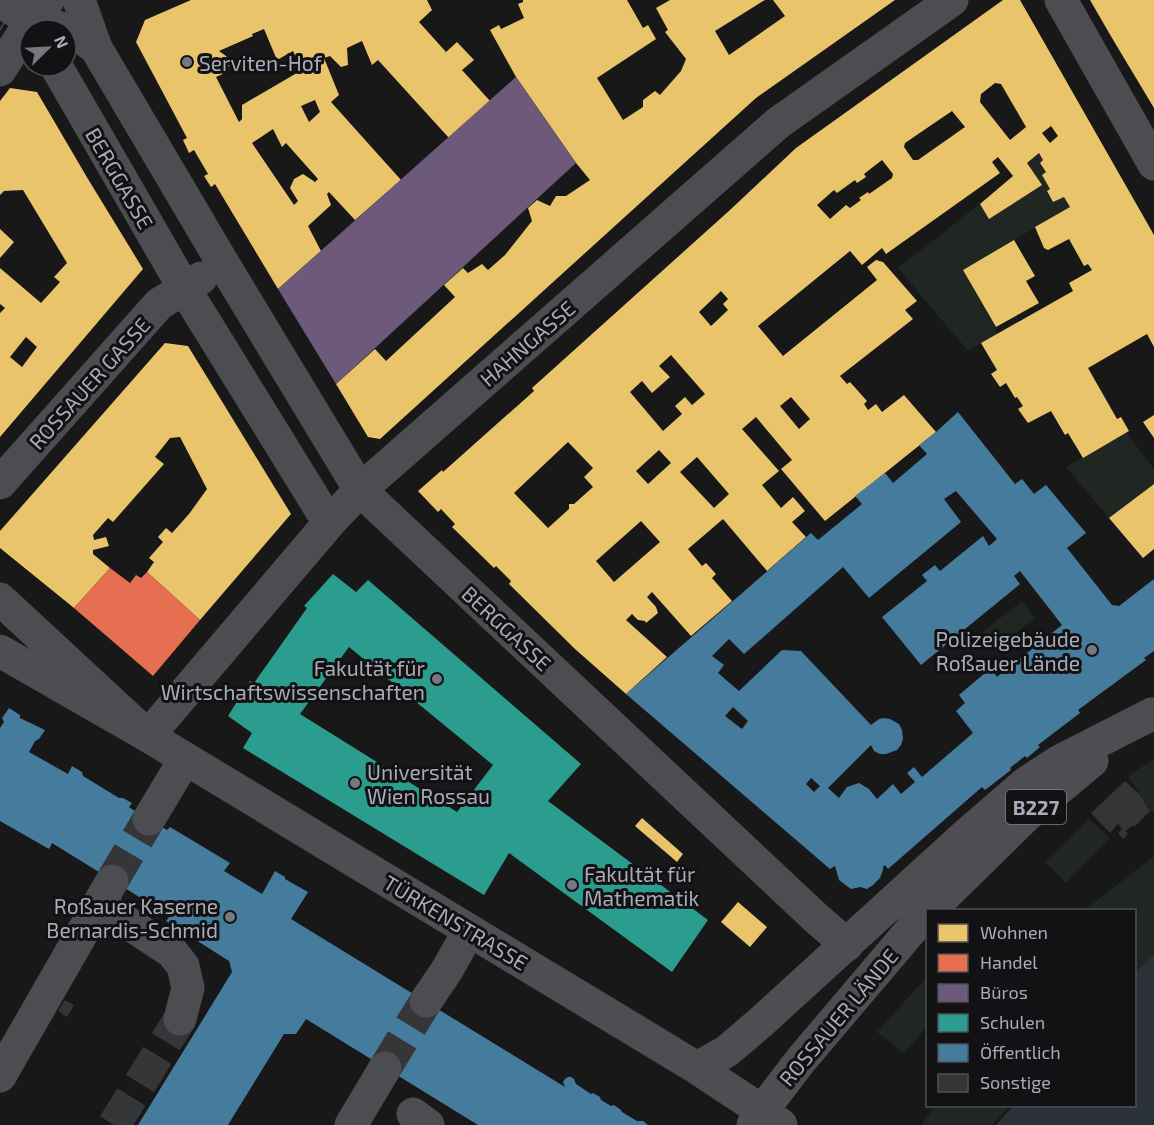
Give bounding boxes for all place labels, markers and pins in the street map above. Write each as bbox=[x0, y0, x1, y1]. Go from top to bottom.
place label: Serviten-Hof bbox=[199, 50, 323, 75]
marker: Serviten-Hof bbox=[180, 55, 194, 69]
place label: Polizeigebäude Roßauer Lände bbox=[935, 626, 1080, 675]
marker: Polizeigebäude Roßauer Lände bbox=[1085, 643, 1099, 657]
place label: Fakultät für Wirtschaftswissenschaften bbox=[161, 655, 426, 704]
marker: Fakultät für Wirtschaftswissenschaften bbox=[430, 672, 444, 686]
place label: Universität Wien Rossau bbox=[367, 759, 490, 808]
marker: Universität Wien Rossau bbox=[348, 776, 362, 790]
place label: Fakultät für Mathematik bbox=[584, 861, 700, 910]
marker: Fakultät für Mathematik bbox=[565, 878, 579, 892]
place label: Roßauer Kaserne Bernardis-Schmid bbox=[46, 893, 218, 942]
marker: Roßauer Kaserne Bernardis-Schmid bbox=[223, 910, 237, 924]

